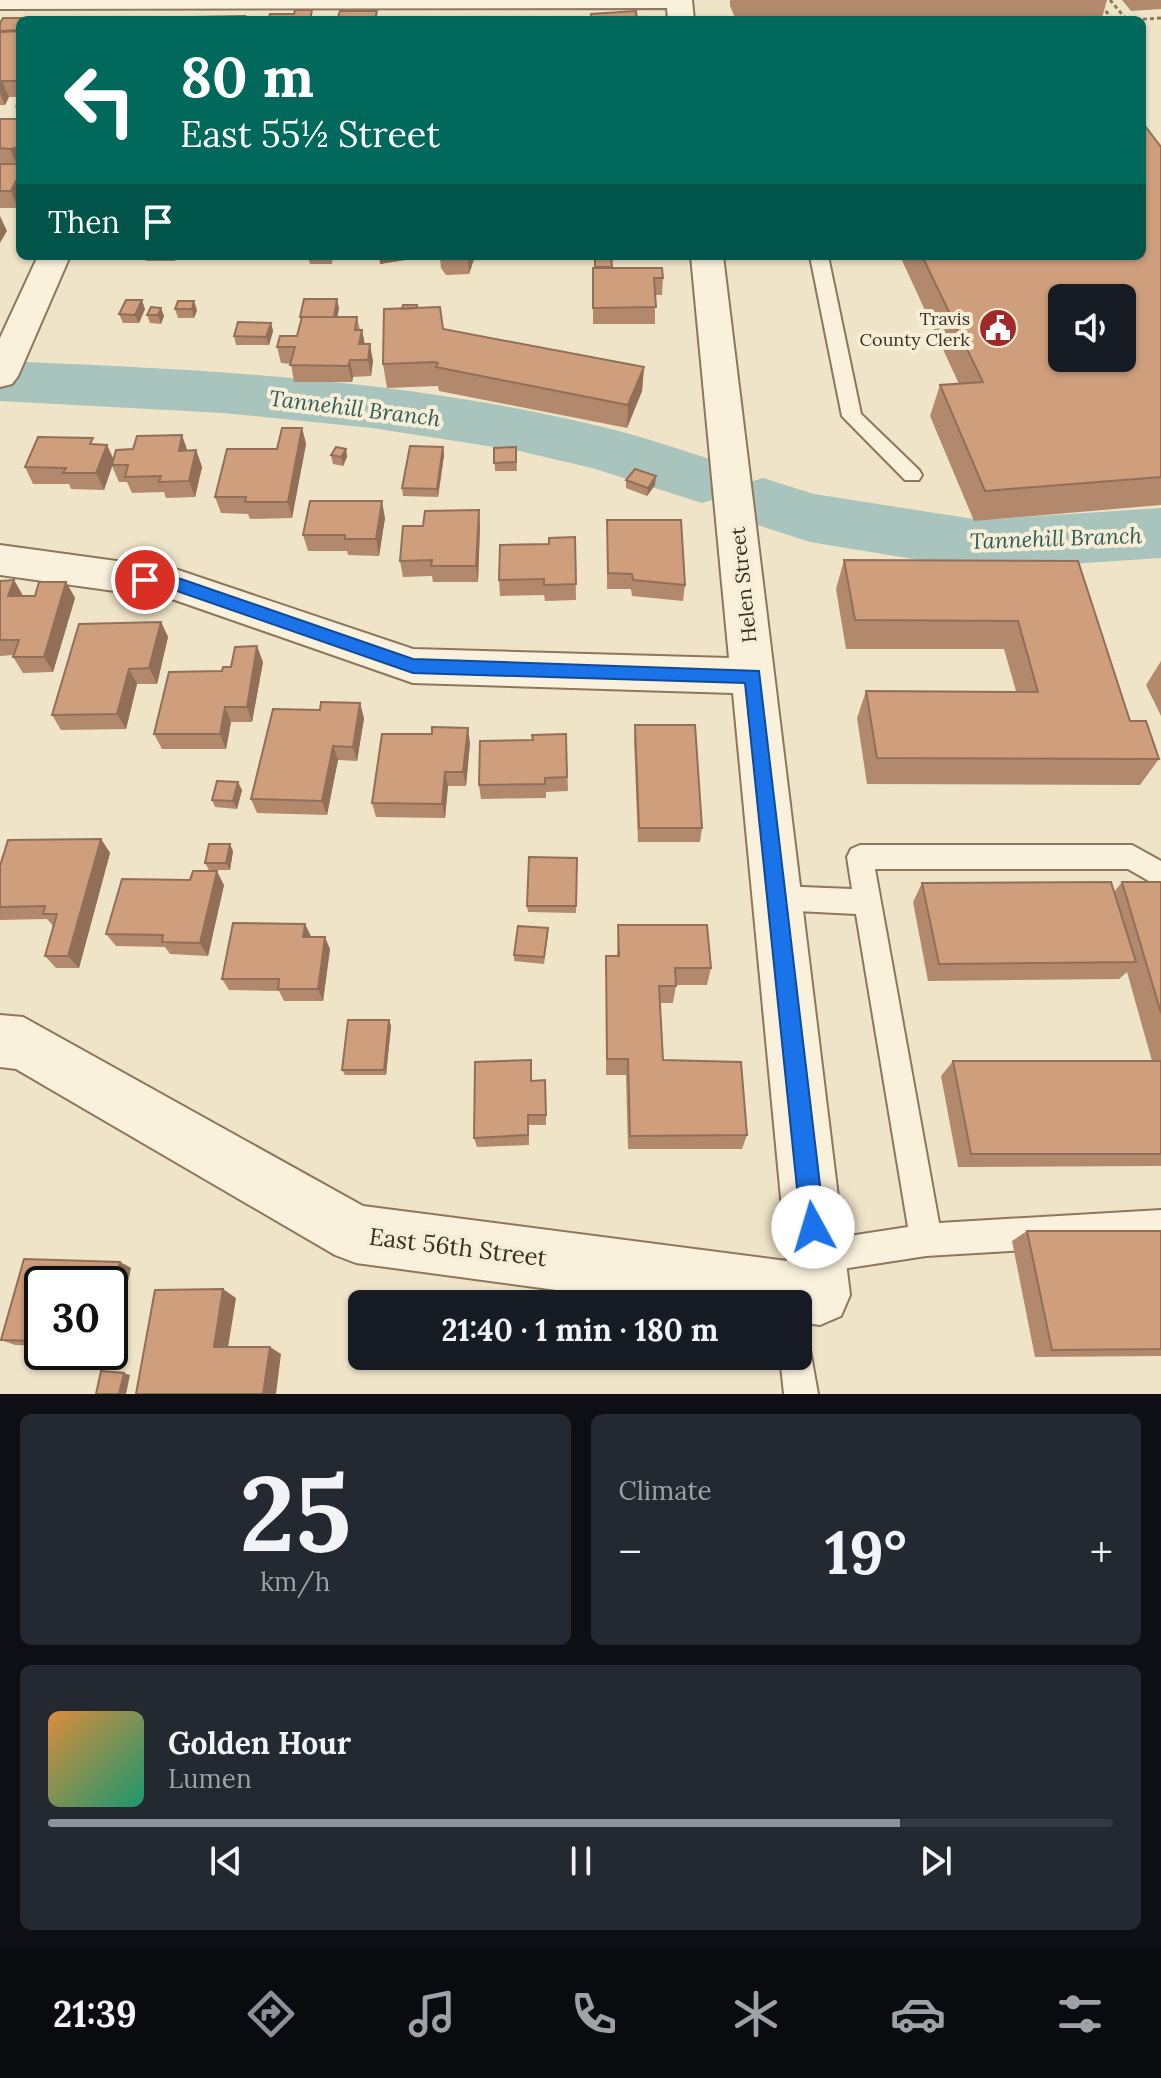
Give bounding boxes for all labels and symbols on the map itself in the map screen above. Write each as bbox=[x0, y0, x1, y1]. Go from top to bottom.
place label: Travis County Clerk bbox=[860, 307, 970, 351]
public building icon: Travis County Clerk bbox=[977, 307, 1019, 349]
water label: Tannehill Branch bbox=[268, 384, 443, 432]
water label: Tannehill Branch bbox=[970, 521, 1143, 555]
street label: Helen Street bbox=[724, 526, 762, 644]
pin bbox=[111, 546, 179, 614]
position arrow bbox=[771, 1185, 855, 1269]
street label: East 56th Street bbox=[367, 1221, 549, 1273]
speed limit sign: 30 bbox=[24, 1266, 128, 1370]

